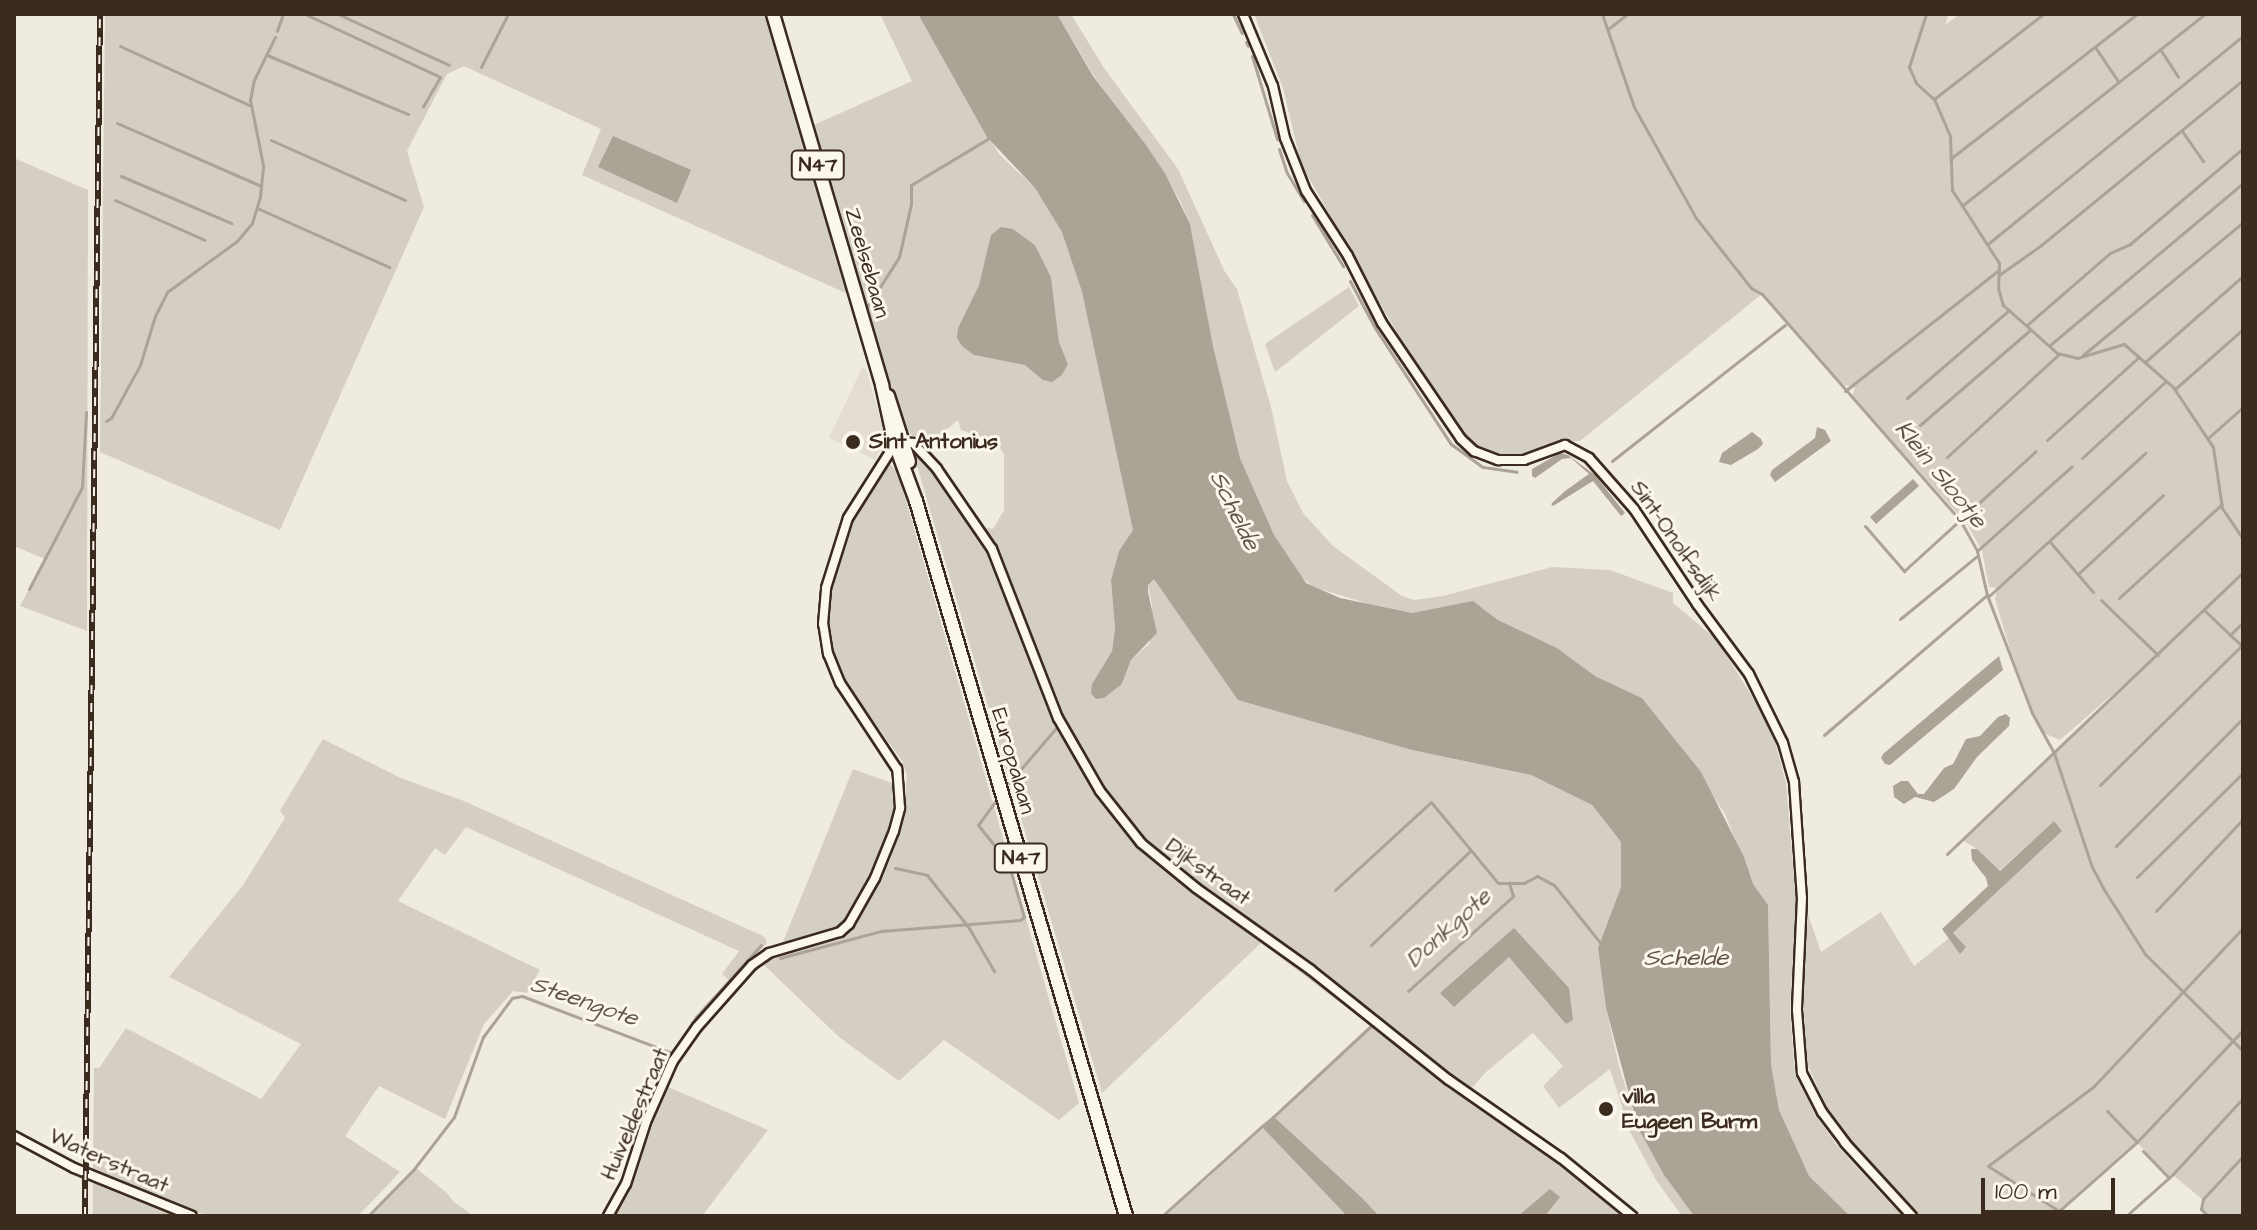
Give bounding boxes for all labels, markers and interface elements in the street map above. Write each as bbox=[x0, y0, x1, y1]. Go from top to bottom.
road number: N47 bbox=[790, 149, 846, 181]
street label: Zeelsebaan bbox=[839, 205, 895, 321]
water label: Klein Slootje bbox=[1888, 416, 1992, 534]
place label: Sint Antonius bbox=[869, 429, 998, 455]
marker: Sint Antonius bbox=[844, 433, 862, 451]
water label: Schelde bbox=[1203, 467, 1265, 555]
street label: Sint-Onolfsdijk bbox=[1624, 475, 1728, 607]
street label: Europalaan bbox=[985, 705, 1041, 817]
street label: Dijkstraat bbox=[1160, 832, 1256, 912]
road number: N47 bbox=[993, 842, 1049, 874]
water label: Donkgote bbox=[1401, 883, 1497, 975]
water label: Schelde bbox=[1644, 945, 1728, 973]
water label: Steengote bbox=[527, 970, 641, 1034]
street label: Huiveldestraat bbox=[595, 1044, 675, 1184]
place label: villa Eugeen Burm bbox=[1622, 1083, 1757, 1134]
marker: villa Eugeen Burm bbox=[1597, 1100, 1615, 1118]
street label: Waterstraat bbox=[45, 1123, 173, 1199]
scale bar bbox=[1985, 1162, 2119, 1212]
text: 100 m bbox=[1995, 1175, 2057, 1209]

